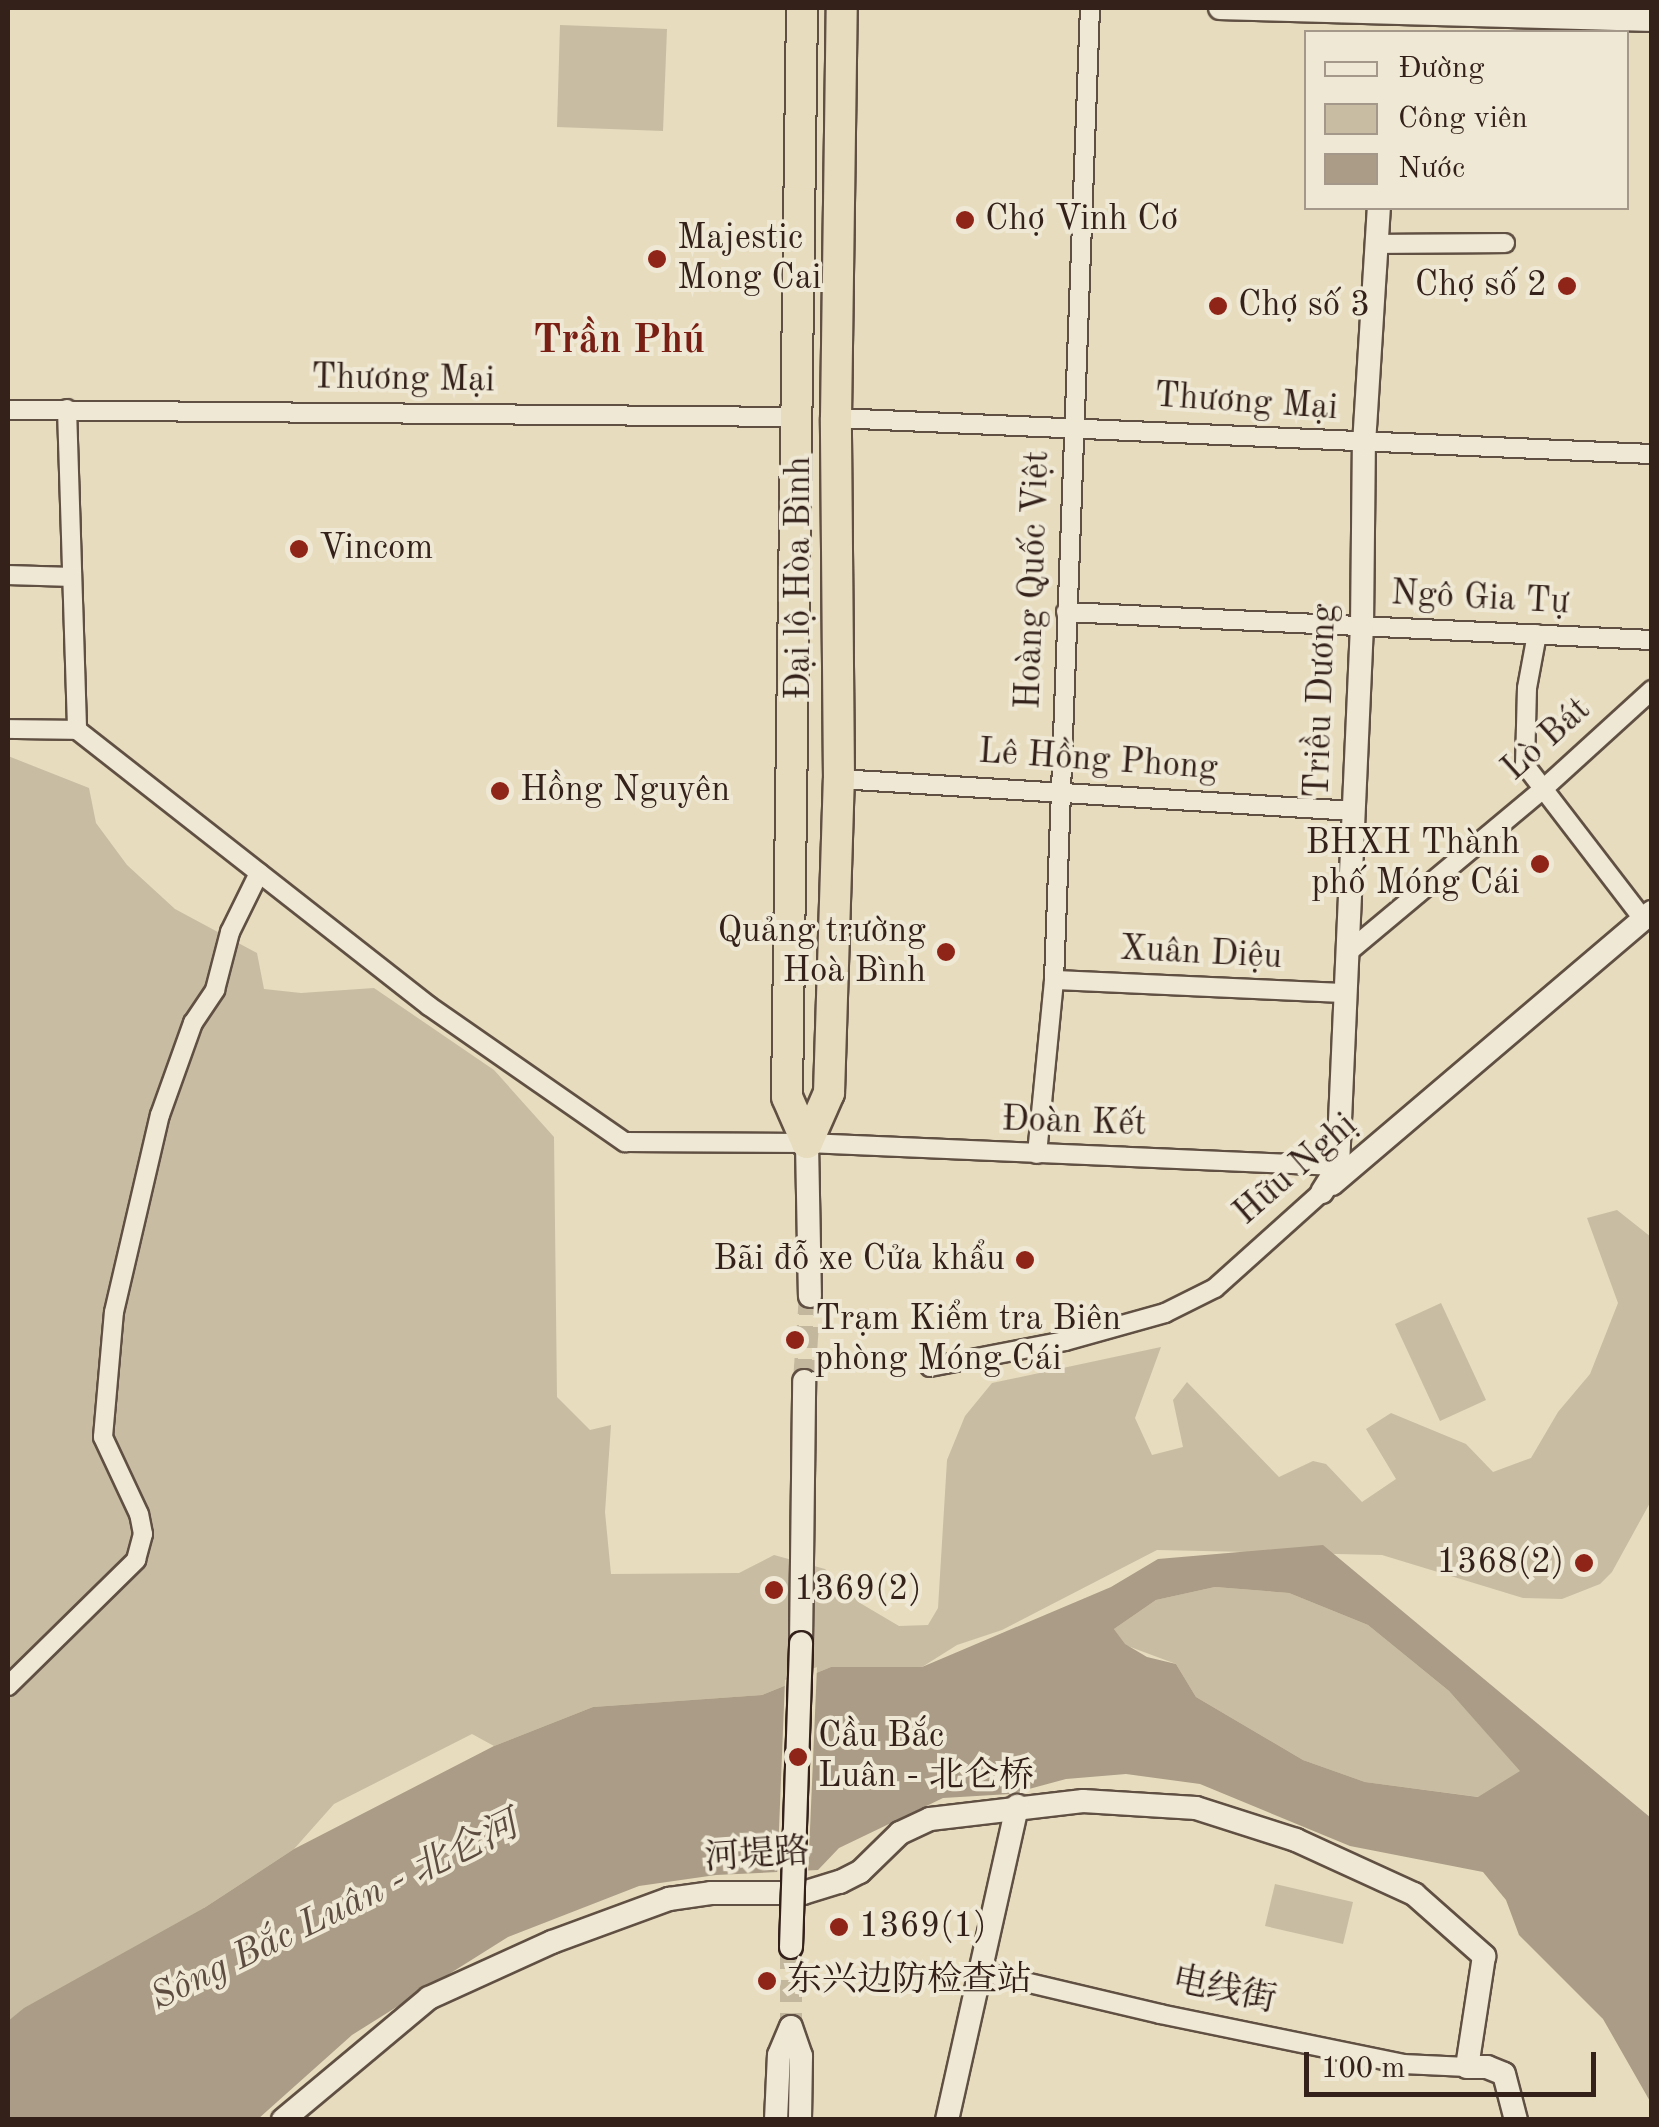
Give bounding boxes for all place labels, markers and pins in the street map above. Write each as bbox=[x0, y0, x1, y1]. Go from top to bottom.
place label: Chợ Vinh Cơ bbox=[985, 199, 1178, 241]
marker: Chợ Vinh Cơ bbox=[954, 209, 976, 231]
place label: Majestic Mong Cai bbox=[677, 218, 821, 300]
marker: Majestic Mong Cai bbox=[646, 248, 668, 270]
place label: Chợ số 2 bbox=[1415, 265, 1547, 307]
marker: Chợ số 2 bbox=[1556, 275, 1578, 297]
place label: Chợ số 3 bbox=[1238, 285, 1370, 327]
marker: Chợ số 3 bbox=[1207, 295, 1229, 317]
place label: Vincom bbox=[319, 528, 433, 570]
marker: Vincom bbox=[288, 538, 310, 560]
place label: Hồng Nguyên bbox=[520, 770, 730, 812]
marker: Hồng Nguyên bbox=[489, 780, 511, 802]
place label: BHXH Thành phố Móng Cái bbox=[1305, 823, 1520, 905]
marker: BHXH Thành phố Móng Cái bbox=[1529, 853, 1551, 875]
place label: Quảng trường Hoà Bình bbox=[717, 911, 926, 993]
marker: Quảng trường Hoà Bình bbox=[935, 941, 957, 963]
place label: Bãi đỗ xe Cửa khẩu bbox=[713, 1239, 1005, 1281]
marker: Bãi đỗ xe Cửa khẩu bbox=[1014, 1249, 1036, 1271]
place label: Trạm Kiểm tra Biên phòng Móng Cái bbox=[815, 1299, 1121, 1381]
marker: Trạm Kiểm tra Biên phòng Móng Cái bbox=[784, 1329, 806, 1351]
place label: 1368(2) bbox=[1437, 1542, 1564, 1584]
marker: 1368(2) bbox=[1573, 1552, 1595, 1574]
place label: 1369(2) bbox=[794, 1569, 921, 1611]
marker: 1369(2) bbox=[763, 1579, 785, 1601]
place label: Cầu Bắc Luân - 北仑桥 bbox=[818, 1716, 1034, 1798]
marker: Cầu Bắc Luân - 北仑桥 bbox=[787, 1746, 809, 1768]
place label: 1369(1) bbox=[859, 1906, 986, 1948]
marker: 1369(1) bbox=[828, 1916, 850, 1938]
place label: 东兴边防检查站 bbox=[787, 1960, 1032, 2002]
marker: 东兴边防检查站 bbox=[756, 1970, 778, 1992]

